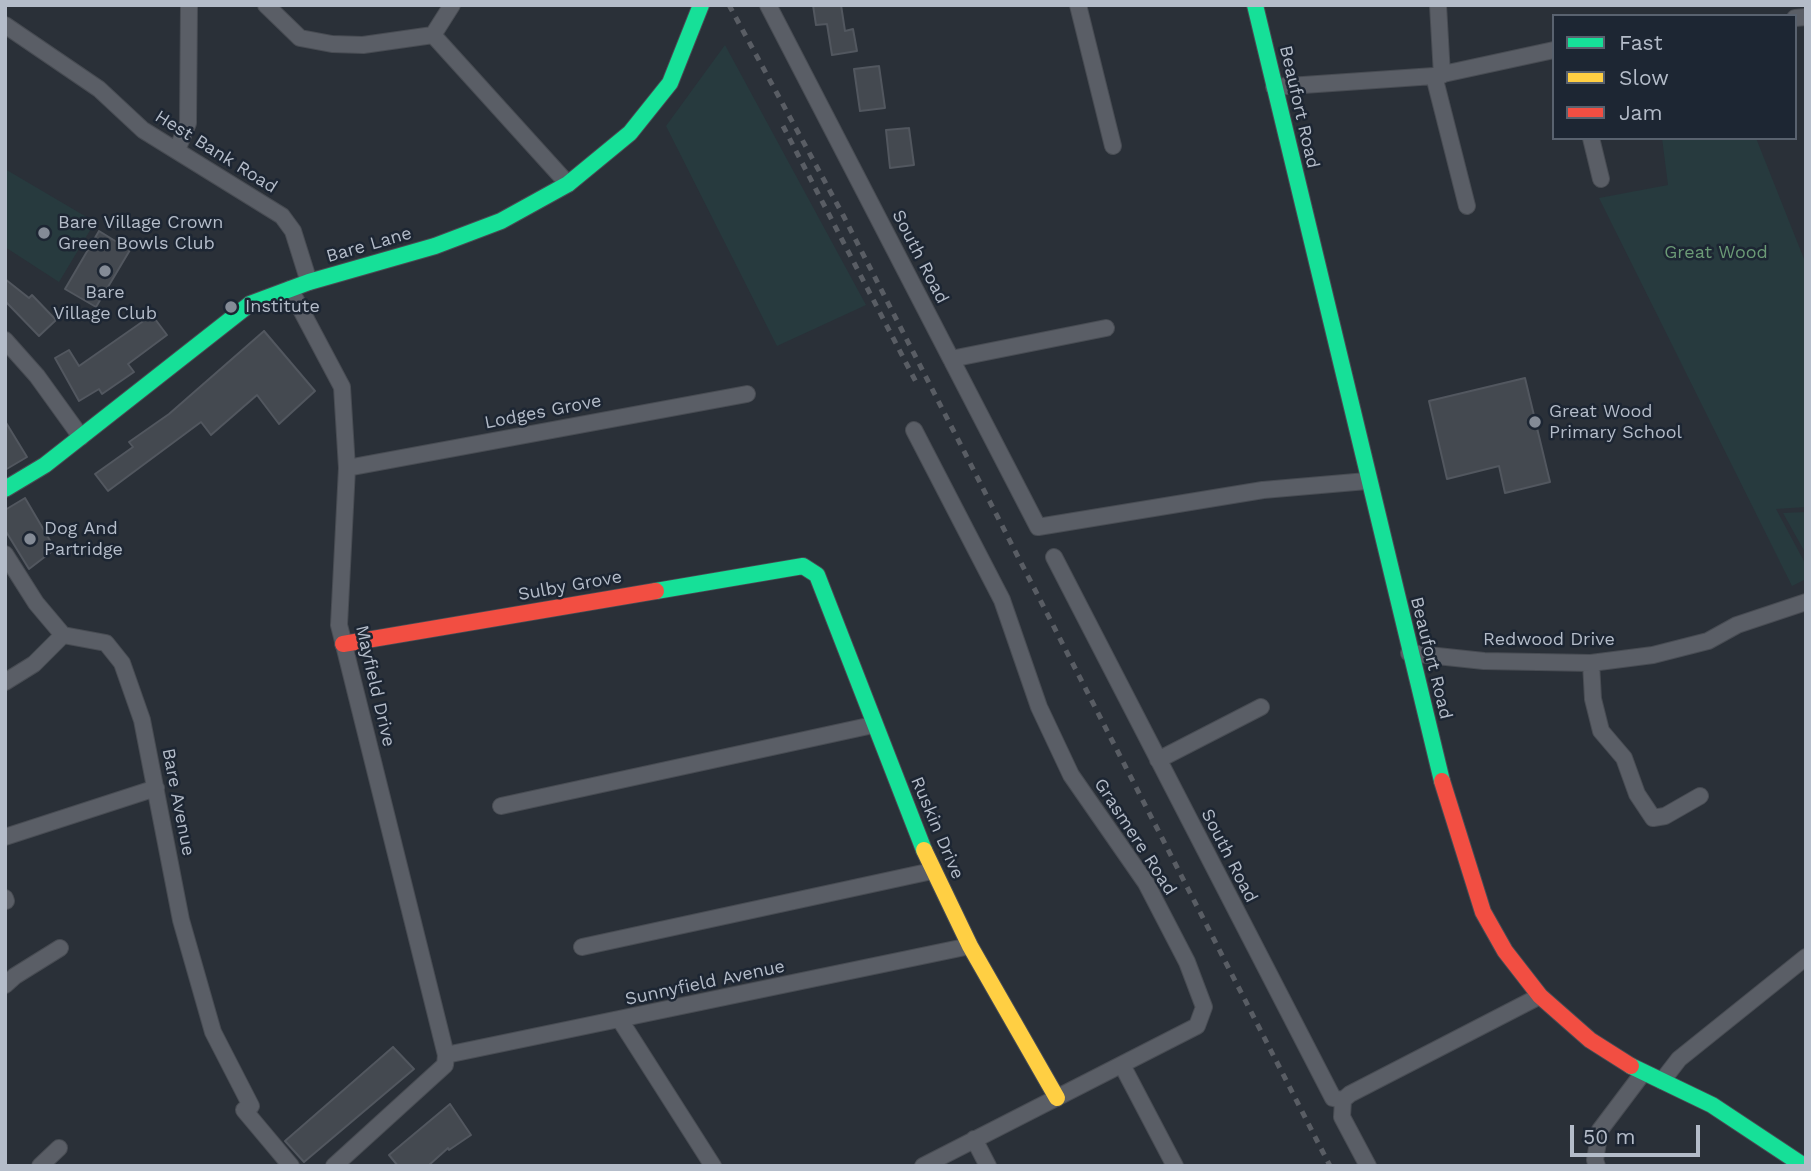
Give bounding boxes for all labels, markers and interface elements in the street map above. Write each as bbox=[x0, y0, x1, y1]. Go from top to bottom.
legend bbox=[1552, 14, 1797, 140]
text: Fast bbox=[1619, 30, 1663, 55]
street label: Beaufort Road bbox=[1274, 43, 1324, 171]
text: Slow bbox=[1619, 65, 1669, 90]
text: Jam bbox=[1619, 100, 1662, 125]
street label: Hest Bank Road bbox=[151, 106, 281, 198]
street label: South Road bbox=[887, 207, 953, 307]
place label: Bare Village Crown Green Bowls Club bbox=[58, 212, 223, 255]
street label: Bare Lane bbox=[324, 222, 414, 268]
marker: Bare Village Crown Green Bowls Club bbox=[36, 225, 52, 241]
park label: Great Wood bbox=[1664, 242, 1768, 264]
marker: Bare Village Club bbox=[97, 263, 113, 279]
place label: Bare Village Club bbox=[53, 282, 157, 324]
place label: Institute bbox=[245, 296, 320, 318]
marker: Institute bbox=[223, 299, 239, 315]
street label: Lodges Grove bbox=[483, 390, 603, 434]
place label: Great Wood Primary School bbox=[1549, 401, 1682, 444]
marker: Great Wood Primary School bbox=[1527, 414, 1543, 430]
place label: Dog And Partridge bbox=[44, 518, 123, 560]
marker: Dog And Partridge bbox=[22, 531, 38, 547]
street label: Sulby Grove bbox=[516, 566, 624, 606]
street label: Beaufort Road bbox=[1405, 595, 1457, 721]
street label: Mayfield Drive bbox=[351, 623, 399, 749]
street label: Redwood Drive bbox=[1483, 629, 1615, 651]
street label: Bare Avenue bbox=[157, 746, 199, 858]
street label: Ruskin Drive bbox=[906, 773, 968, 883]
street label: Grasmere Road bbox=[1089, 775, 1181, 899]
street label: South Road bbox=[1196, 806, 1262, 906]
street label: Sunnyfield Avenue bbox=[623, 956, 787, 1010]
scale bar bbox=[1573, 1112, 1702, 1156]
text: 50 m bbox=[1583, 1124, 1635, 1149]

